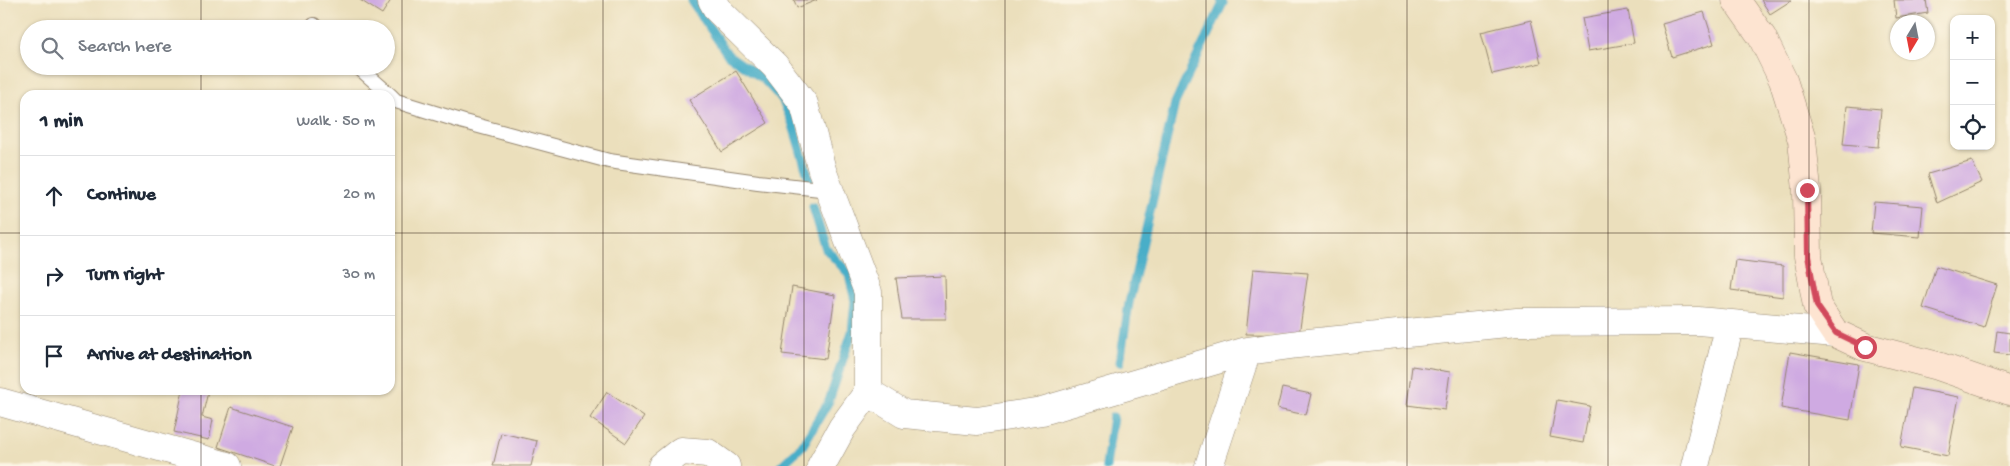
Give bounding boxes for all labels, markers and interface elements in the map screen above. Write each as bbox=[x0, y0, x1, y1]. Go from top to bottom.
north arrow bbox=[1890, 15, 1935, 60]
map controls bbox=[1950, 15, 1995, 150]
button: + bbox=[1950, 15, 1995, 60]
search box bbox=[20, 20, 395, 75]
icon: search bbox=[38, 34, 66, 62]
text: Search here bbox=[78, 36, 172, 59]
button: − bbox=[1950, 60, 1995, 105]
button: locate bbox=[1950, 105, 1995, 150]
text: 1 min bbox=[40, 110, 83, 135]
text: Walk · 50 m bbox=[297, 113, 375, 132]
route end bbox=[1796, 179, 1819, 202]
icon: ahead bbox=[40, 182, 68, 210]
text: Continue bbox=[87, 184, 156, 207]
text: 20 m bbox=[343, 186, 375, 205]
icon: right bbox=[40, 262, 68, 290]
text: Turn right bbox=[87, 264, 163, 287]
text: 30 m bbox=[342, 266, 375, 285]
route start bbox=[1854, 336, 1877, 359]
icon: arrive bbox=[40, 342, 68, 370]
text: Arrive at destination bbox=[87, 344, 251, 367]

